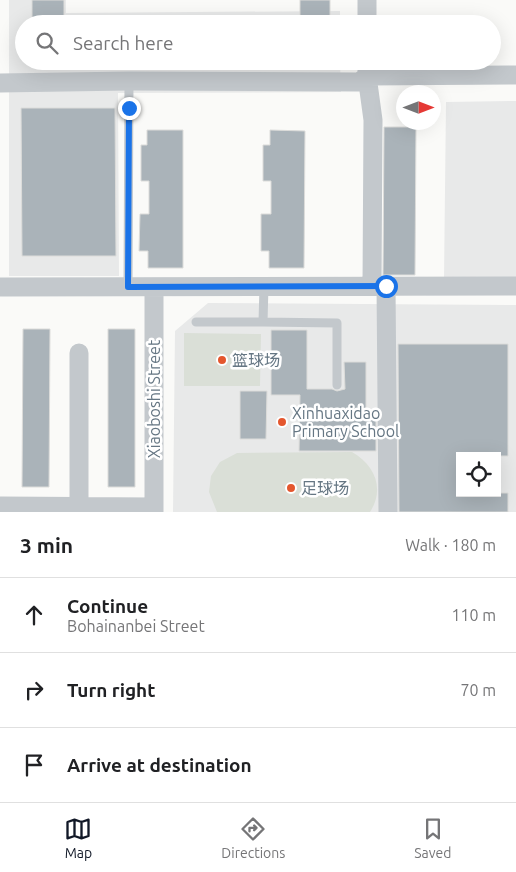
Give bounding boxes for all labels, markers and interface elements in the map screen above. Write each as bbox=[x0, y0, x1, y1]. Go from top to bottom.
search box bbox=[15, 15, 501, 70]
icon: search bbox=[33, 29, 61, 57]
text: Search here bbox=[73, 32, 173, 54]
north arrow bbox=[396, 85, 441, 130]
route end bbox=[118, 97, 141, 120]
route start bbox=[375, 275, 398, 298]
street label: Xiaoboshi Street bbox=[145, 339, 163, 458]
place label: 篮球场 bbox=[232, 351, 280, 369]
marker: 篮球场 bbox=[216, 354, 228, 366]
place label: Xinhuaxidao Primary School bbox=[292, 404, 399, 440]
marker: Xinhuaxidao Primary School bbox=[276, 416, 288, 428]
map controls bbox=[456, 452, 501, 497]
button: locate bbox=[456, 452, 501, 497]
place label: 足球场 bbox=[301, 479, 349, 497]
marker: 足球场 bbox=[285, 482, 297, 494]
text: 3 min bbox=[20, 533, 73, 557]
text: Walk · 180 m bbox=[405, 536, 496, 554]
text: Continue bbox=[67, 595, 148, 617]
icon: ahead bbox=[20, 601, 48, 629]
text: 110 m bbox=[451, 606, 496, 624]
text: Bohainanbei Street bbox=[67, 617, 205, 635]
icon: right bbox=[20, 676, 48, 704]
text: Turn right bbox=[67, 679, 155, 701]
text: 70 m bbox=[460, 681, 496, 699]
icon: arrive bbox=[20, 751, 48, 779]
text: Arrive at destination bbox=[67, 754, 252, 776]
tab: Map bbox=[64, 815, 92, 861]
tab: Directions bbox=[221, 815, 285, 861]
tab: Saved bbox=[414, 815, 452, 861]

